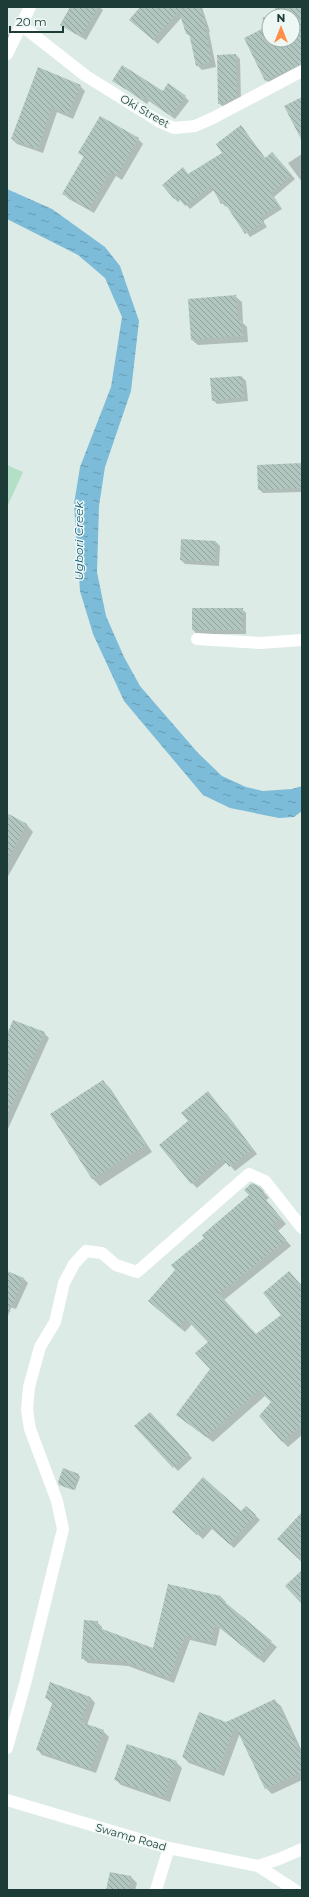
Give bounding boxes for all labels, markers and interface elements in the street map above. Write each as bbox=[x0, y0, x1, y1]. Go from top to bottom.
scale bar bbox=[10, 8, 63, 34]
north arrow bbox=[261, 8, 301, 48]
text: N bbox=[277, 11, 285, 25]
text: 20 m bbox=[16, 14, 47, 29]
street label: Oki Street bbox=[118, 91, 173, 131]
water label: Ugbori Creek bbox=[71, 501, 86, 581]
street label: Swamp Road bbox=[94, 1820, 168, 1854]

